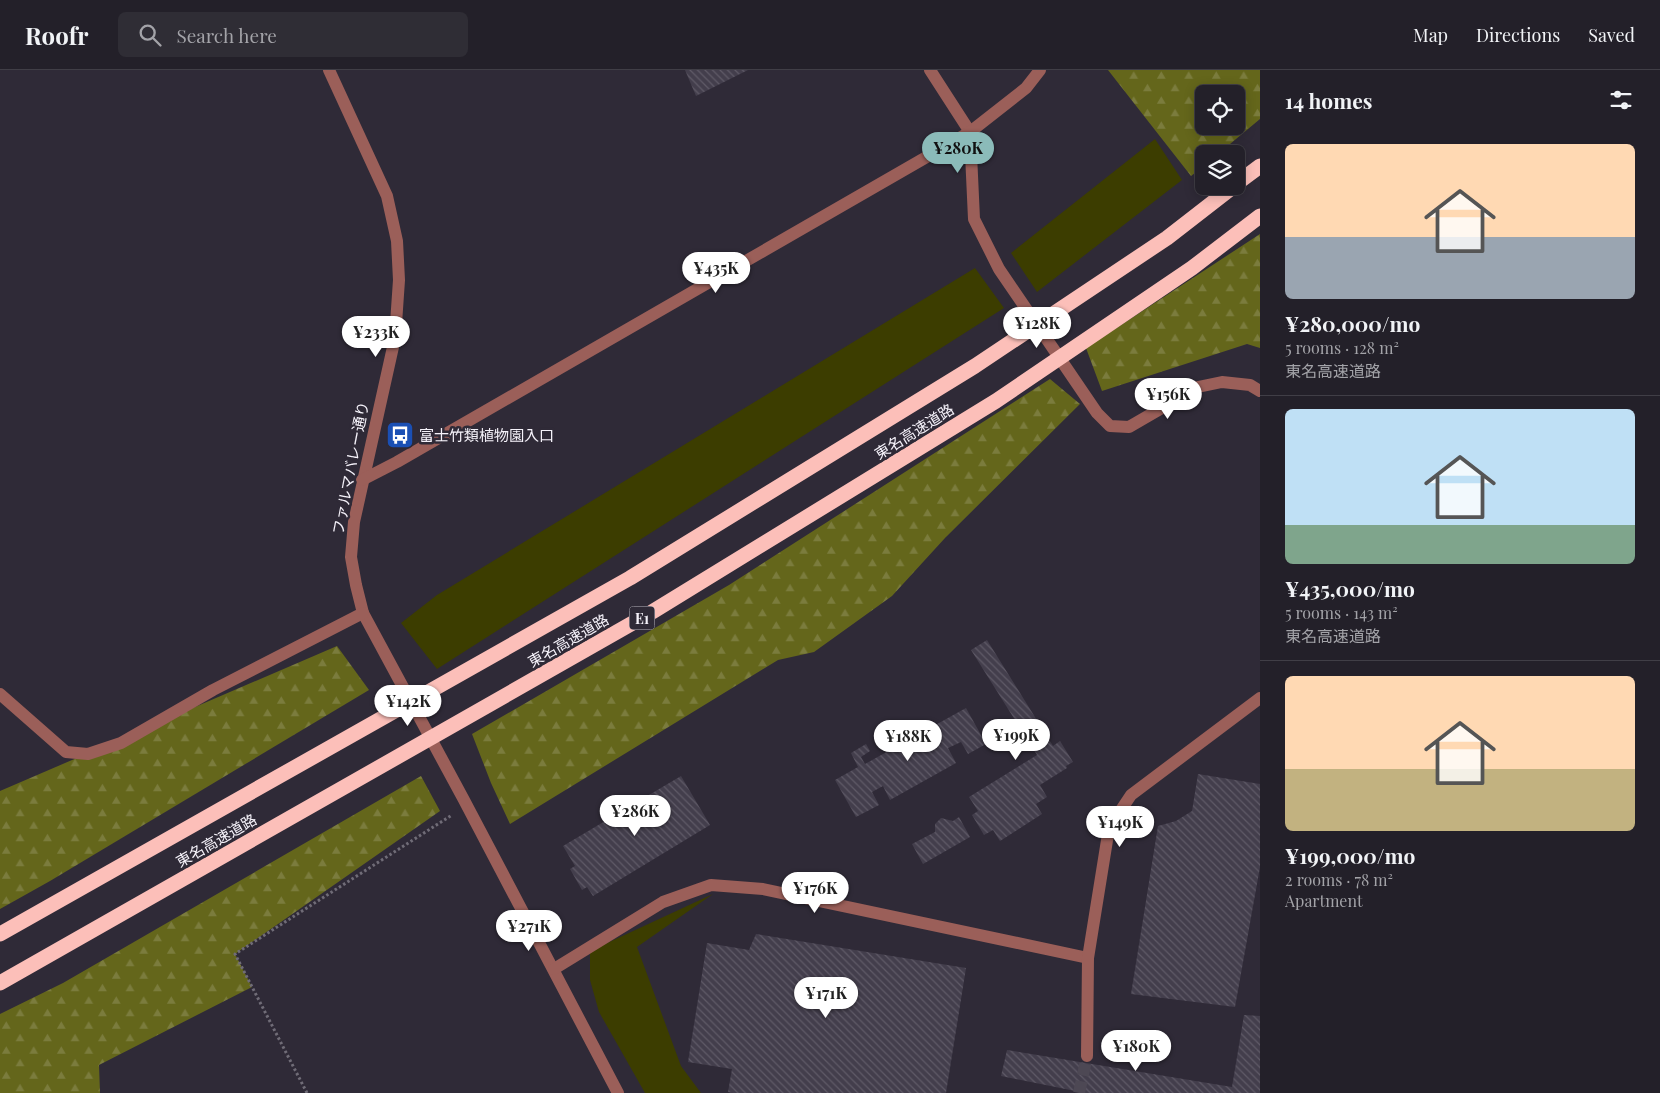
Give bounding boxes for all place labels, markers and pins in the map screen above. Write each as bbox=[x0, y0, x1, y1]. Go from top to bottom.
pin: ¥280K bbox=[923, 132, 993, 174]
pin: ¥435K bbox=[681, 252, 751, 294]
pin: ¥128K bbox=[1002, 306, 1072, 349]
pin: ¥233K bbox=[341, 316, 411, 358]
pin: ¥156K bbox=[1133, 378, 1203, 420]
bus stop icon: 富士竹類植物園入口 bbox=[385, 420, 415, 450]
place label: 富士竹類植物園入口 bbox=[419, 425, 554, 445]
pin: ¥142K bbox=[373, 684, 443, 727]
pin: ¥199K bbox=[981, 718, 1051, 761]
pin: ¥188K bbox=[873, 720, 943, 762]
pin: ¥286K bbox=[600, 794, 670, 837]
pin: ¥149K bbox=[1085, 806, 1155, 848]
pin: ¥176K bbox=[780, 872, 850, 914]
pin: ¥271K bbox=[494, 910, 564, 952]
pin: ¥171K bbox=[791, 976, 861, 1019]
pin: ¥180K bbox=[1101, 1030, 1171, 1072]

